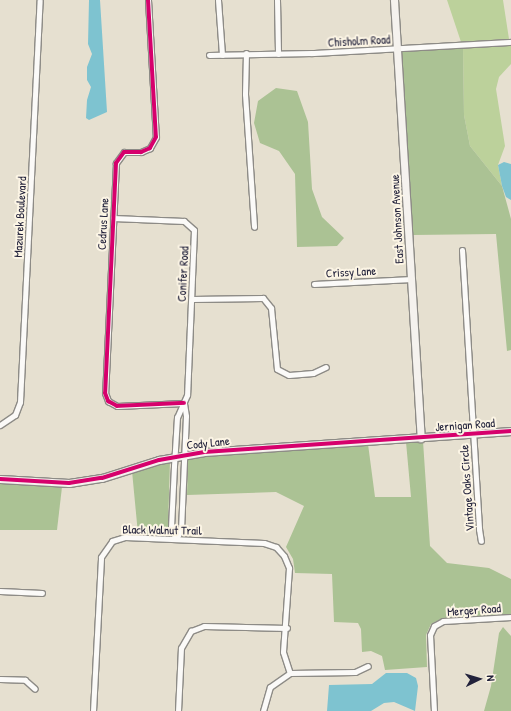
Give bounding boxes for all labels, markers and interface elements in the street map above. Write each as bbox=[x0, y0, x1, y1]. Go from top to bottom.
street label: Chisholm Road bbox=[327, 32, 391, 50]
street label: East Johnson Avenue bbox=[387, 174, 407, 264]
street label: Mazurek Boulevard bbox=[11, 176, 29, 258]
street label: Cedrus Lane bbox=[94, 198, 112, 250]
street label: Conifer Road bbox=[174, 246, 192, 302]
street label: Crissy Lane bbox=[325, 263, 377, 281]
street label: Jernigan Road bbox=[435, 416, 495, 434]
street label: Cody Lane bbox=[186, 434, 230, 452]
street label: Vintage Oaks Circle bbox=[457, 444, 477, 532]
street label: Black Walnut Trail bbox=[122, 522, 202, 538]
street label: Merger Road bbox=[447, 601, 501, 619]
north arrow bbox=[459, 659, 499, 699]
text: N bbox=[484, 674, 498, 681]

